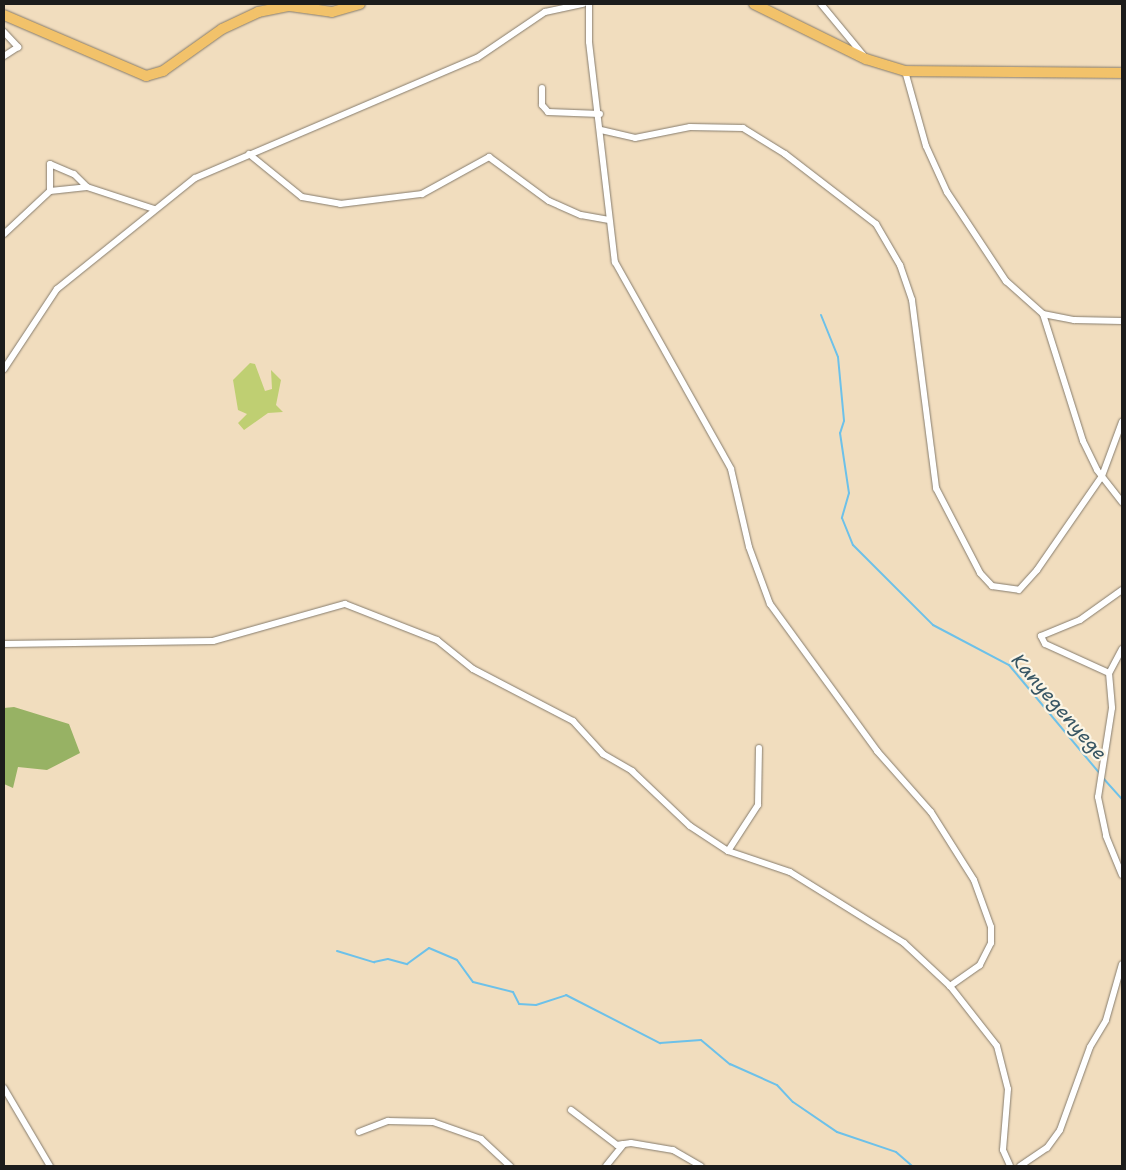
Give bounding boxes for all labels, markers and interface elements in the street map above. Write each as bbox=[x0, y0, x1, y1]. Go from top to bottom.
water label: Kanyegenyege bbox=[1007, 649, 1111, 765]

